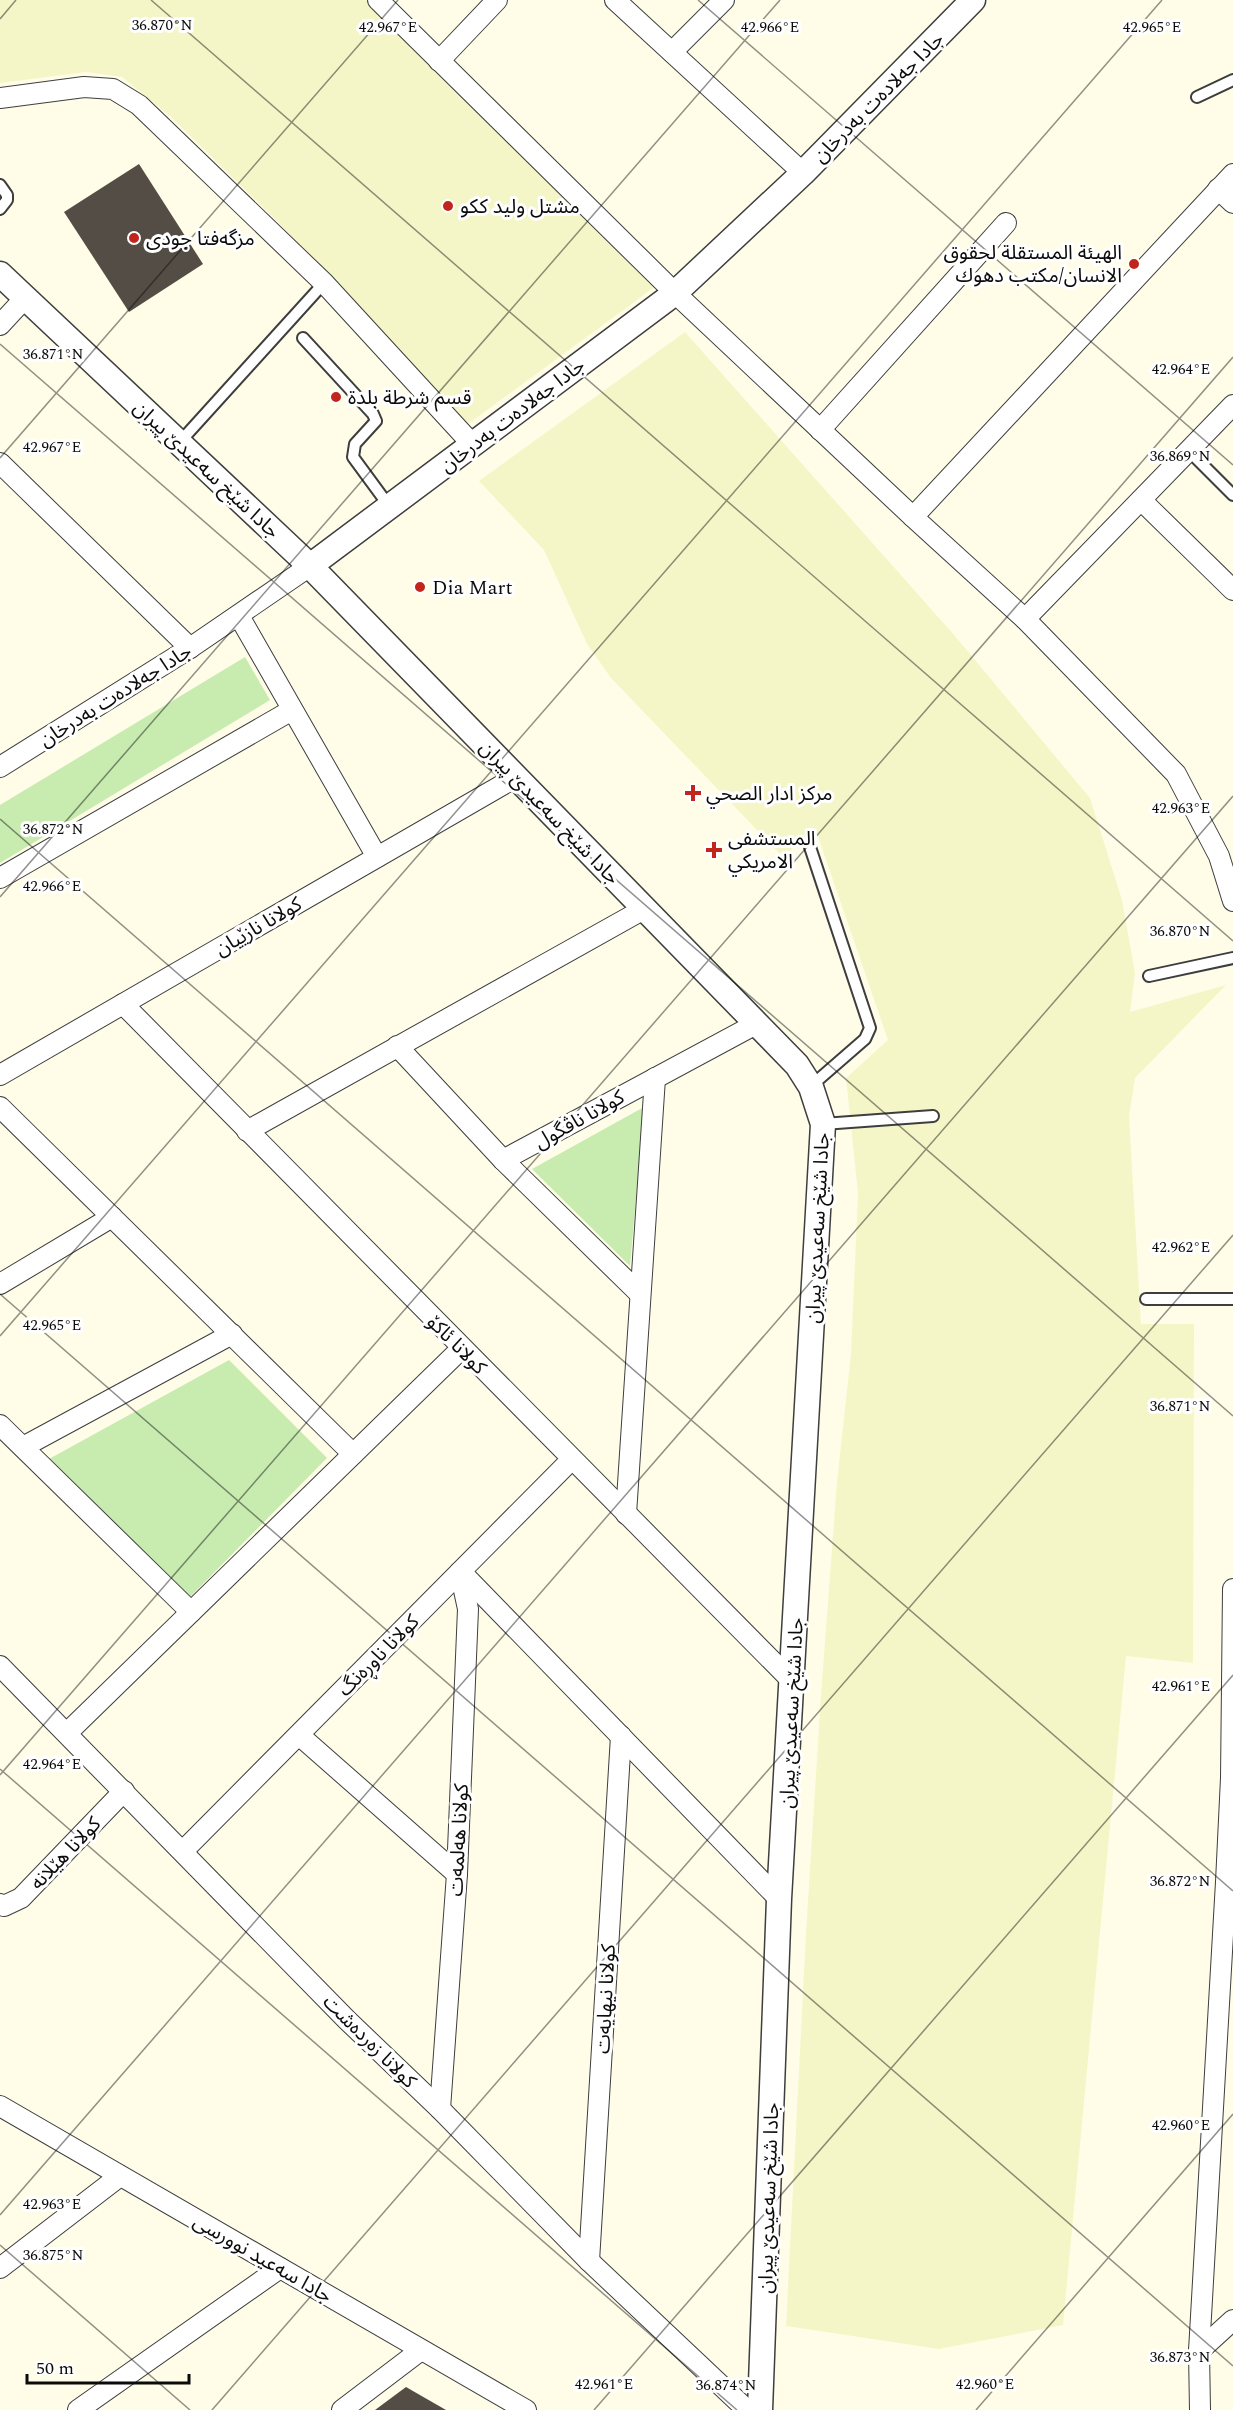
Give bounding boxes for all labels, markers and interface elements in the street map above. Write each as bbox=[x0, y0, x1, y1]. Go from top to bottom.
text: 36.870°N bbox=[132, 14, 192, 37]
text: 42.967°E bbox=[359, 16, 417, 39]
text: 42.966°E bbox=[741, 16, 799, 39]
text: 42.965°E bbox=[1123, 16, 1181, 39]
street label: جادا جەلادەت بەدرخان bbox=[806, 25, 951, 170]
place label: مشتل وليد ككو bbox=[460, 192, 580, 222]
marker: مشتل وليد ككو bbox=[441, 199, 455, 213]
place label: مزگەفتا جودی bbox=[146, 224, 255, 254]
marker: مزگەفتا جودی bbox=[127, 231, 141, 245]
place label: الهيئة المستقلة لحقوق الانسان/مكتب دهوك bbox=[944, 238, 1122, 291]
marker: الهيئة المستقلة لحقوق الانسان/مكتب دهوك bbox=[1127, 257, 1141, 271]
text: 36.871°N bbox=[23, 343, 83, 366]
street label: جادا جەلادەت بەدرخان bbox=[434, 351, 592, 480]
text: 42.964°E bbox=[1152, 358, 1210, 381]
place label: قسم شرطة بلدة bbox=[348, 383, 472, 413]
marker: قسم شرطة بلدة bbox=[329, 390, 343, 404]
street label: جادا شێخ سەعیدێ پیران bbox=[126, 394, 286, 546]
text: 42.967°E bbox=[23, 436, 81, 459]
text: 36.869°N bbox=[1150, 445, 1210, 468]
place label: Dia Mart bbox=[432, 573, 513, 603]
marker: Dia Mart bbox=[413, 580, 427, 594]
street label: جادا جەلادەت بەدرخان bbox=[33, 637, 198, 755]
street label: جادا شێخ سەعیدێ پیران bbox=[472, 734, 626, 892]
place label: مركز ادار الصحي bbox=[706, 779, 833, 809]
marker: مركز ادار الصحي bbox=[684, 784, 702, 802]
text: 42.963°E bbox=[1152, 797, 1210, 820]
text: 36.872°N bbox=[23, 818, 83, 841]
place label: المستشفى الامريكي bbox=[728, 824, 816, 877]
marker: المستشفى الامريكي bbox=[705, 841, 723, 859]
text: 42.966°E bbox=[23, 875, 81, 898]
street label: کولانا نازێیان bbox=[209, 889, 308, 964]
text: 36.870°N bbox=[1150, 920, 1210, 943]
street label: کولانا ناڤگول bbox=[529, 1082, 631, 1157]
street label: جادا شێخ سەعیدێ پیران bbox=[798, 1132, 838, 1324]
text: 42.962°E bbox=[1152, 1236, 1210, 1259]
street label: کولانا ئاکۆ bbox=[419, 1308, 494, 1382]
text: 42.965°E bbox=[23, 1314, 81, 1337]
text: 36.871°N bbox=[1150, 1395, 1210, 1418]
street label: کولانا ناوڕەنگ bbox=[331, 1607, 428, 1704]
street label: جادا شێخ سەعیدێ پیران bbox=[772, 1617, 812, 1809]
text: 42.961°E bbox=[1152, 1675, 1210, 1698]
text: 42.964°E bbox=[23, 1753, 81, 1776]
street label: کولانا هەلمەت bbox=[441, 1782, 477, 1897]
street label: کولانا هێلانە bbox=[23, 1810, 109, 1897]
text: 36.872°N bbox=[1150, 1870, 1210, 1893]
street label: کولانا نیهایەت bbox=[588, 1943, 624, 2055]
street label: کولانا زەردەشت bbox=[316, 1988, 424, 2096]
street label: جادا شێخ سەعیدێ پیران bbox=[751, 2102, 787, 2294]
text: 42.960°E bbox=[1152, 2114, 1210, 2137]
text: 42.963°E bbox=[23, 2193, 81, 2216]
street label: جادا سەعید نوورسی bbox=[187, 2207, 338, 2311]
text: 36.875°N bbox=[23, 2244, 83, 2267]
text: 36.873°N bbox=[1150, 2346, 1210, 2369]
scale bar bbox=[27, 2347, 189, 2385]
text: 50 m bbox=[36, 2355, 74, 2382]
text: 42.961°E bbox=[575, 2373, 633, 2396]
text: 42.960°E bbox=[956, 2373, 1014, 2396]
text: 36.874°N bbox=[696, 2374, 756, 2397]

